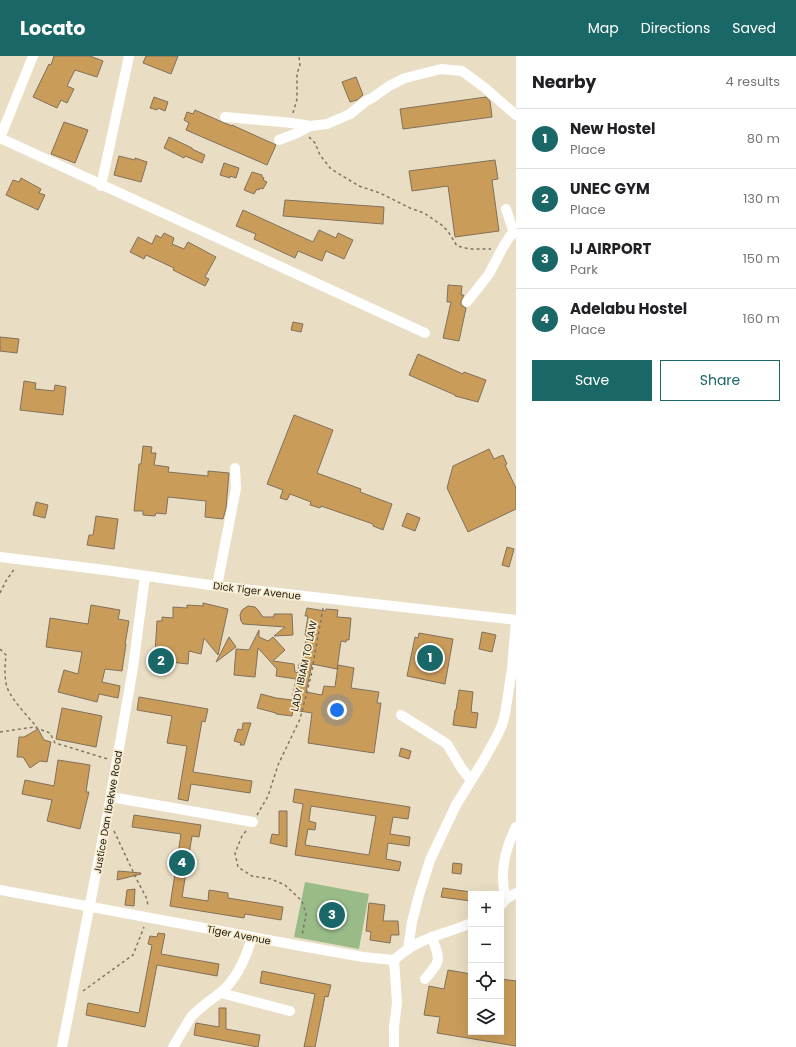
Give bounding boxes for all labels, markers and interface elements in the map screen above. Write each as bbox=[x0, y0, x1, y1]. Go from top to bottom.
text: Locato bbox=[20, 15, 85, 42]
text: Map bbox=[588, 18, 619, 38]
text: Directions bbox=[641, 18, 710, 38]
text: Saved bbox=[732, 18, 776, 38]
text: Nearby bbox=[532, 70, 596, 94]
text: 4 results bbox=[726, 72, 780, 91]
text: New Hostel bbox=[570, 118, 655, 139]
text: 1 bbox=[543, 129, 547, 148]
text: 80 m bbox=[747, 129, 780, 148]
text: Place bbox=[570, 140, 605, 159]
text: UNEC GYM bbox=[570, 178, 650, 199]
text: 2 bbox=[541, 189, 549, 208]
text: 130 m bbox=[743, 189, 780, 208]
text: Place bbox=[570, 200, 605, 219]
text: IJ AIRPORT bbox=[570, 238, 651, 259]
text: 3 bbox=[541, 249, 549, 268]
text: 150 m bbox=[743, 249, 780, 268]
text: Park bbox=[570, 260, 598, 279]
text: Adelabu Hostel bbox=[570, 298, 687, 319]
text: 4 bbox=[541, 309, 549, 328]
text: 160 m bbox=[743, 309, 780, 328]
text: Place bbox=[570, 320, 605, 339]
button: Save bbox=[532, 360, 652, 401]
button: Share bbox=[660, 360, 780, 401]
street label: Dick Tiger Avenue bbox=[212, 578, 302, 604]
street label: LADY IBIAM TO LAW bbox=[287, 619, 321, 713]
pin: 1 bbox=[417, 643, 443, 673]
pin: 2 bbox=[148, 646, 174, 676]
your location bbox=[327, 700, 347, 720]
street label: Justice Dan Ibekwe Road bbox=[90, 749, 126, 875]
pin: 4 bbox=[169, 848, 195, 878]
map controls bbox=[468, 891, 504, 1035]
button: + bbox=[468, 891, 504, 927]
pin: 3 bbox=[319, 900, 345, 930]
street label: Tiger Avenue bbox=[206, 921, 272, 949]
button: − bbox=[468, 927, 504, 963]
button: locate bbox=[468, 963, 504, 999]
button: layers bbox=[468, 999, 504, 1035]

